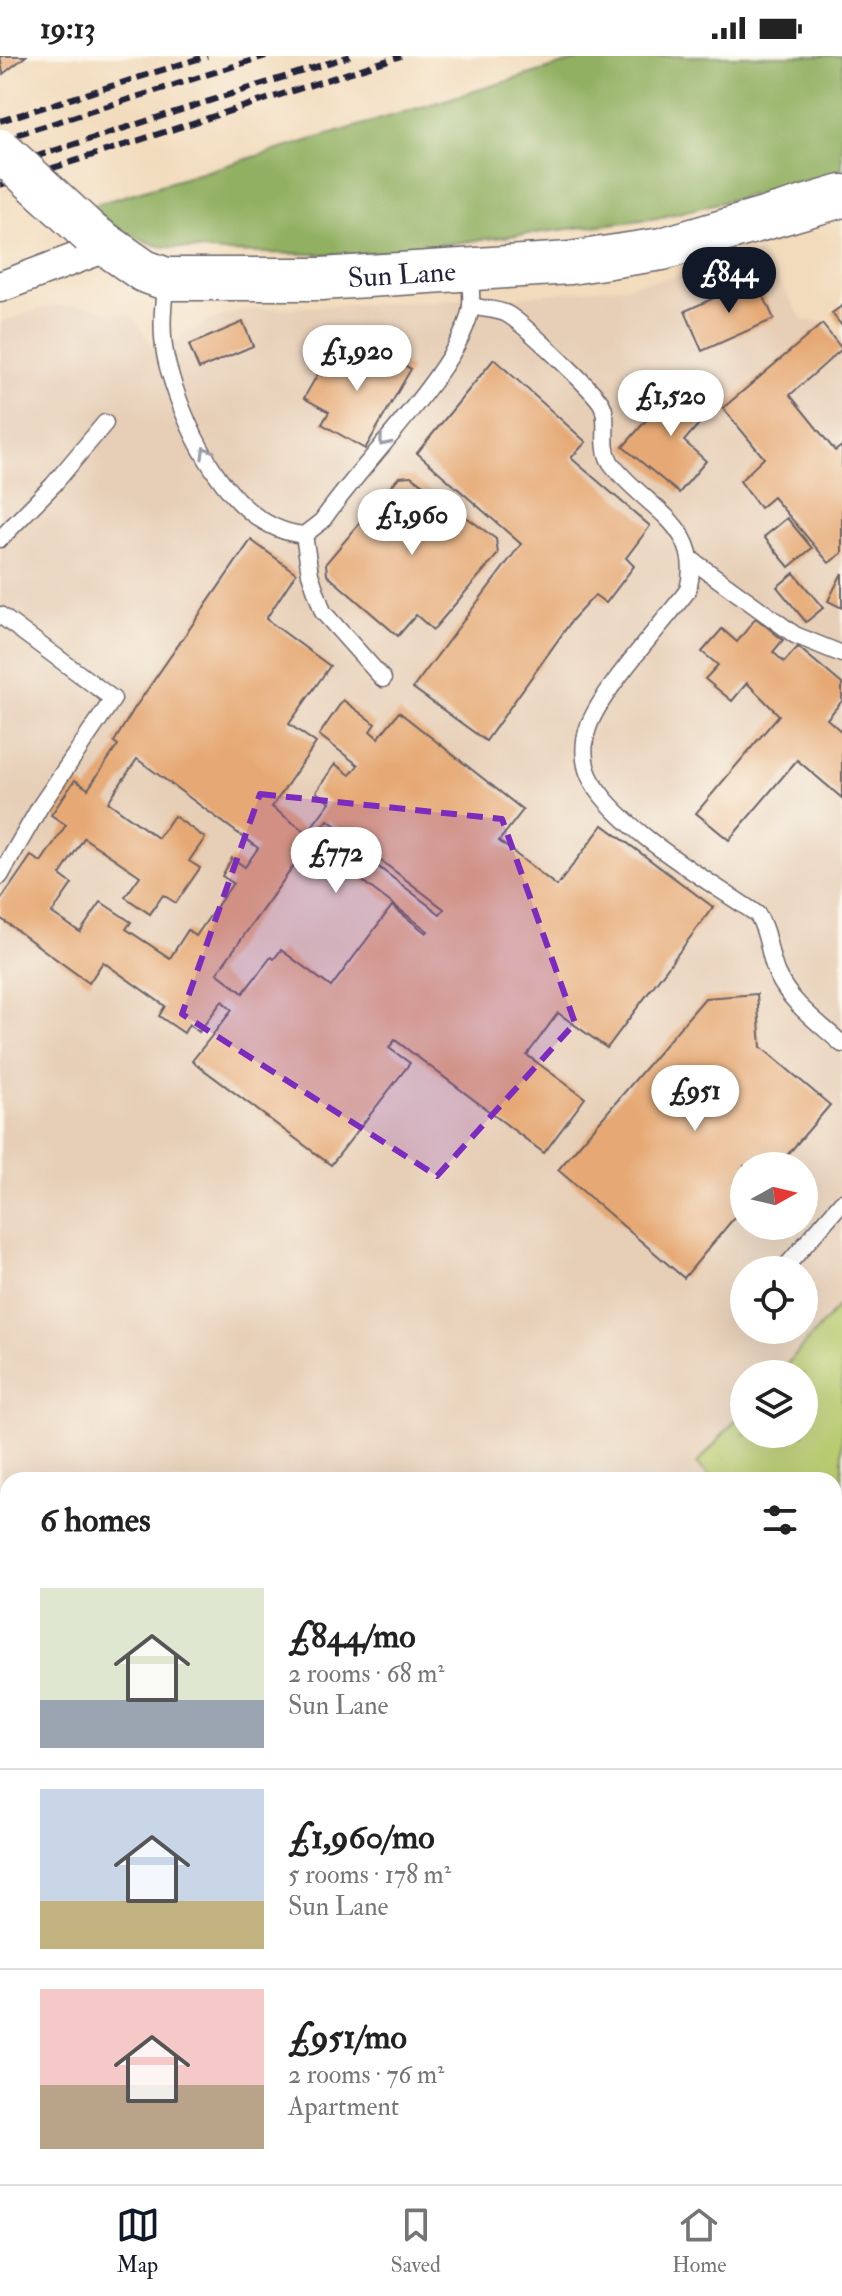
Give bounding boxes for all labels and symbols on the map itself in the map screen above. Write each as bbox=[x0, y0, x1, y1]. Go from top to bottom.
pin: £844 bbox=[682, 247, 776, 315]
street label: Sun Lane bbox=[347, 254, 457, 296]
pin: £1,920 bbox=[292, 325, 422, 393]
pin: £1,520 bbox=[606, 370, 736, 438]
one-way arrow bbox=[379, 432, 394, 446]
one-way arrow bbox=[200, 446, 216, 461]
pin: £1,960 bbox=[347, 489, 477, 557]
pin: £772 bbox=[289, 827, 383, 895]
pin: £951 bbox=[648, 1065, 742, 1133]
north arrow bbox=[730, 1152, 818, 1240]

